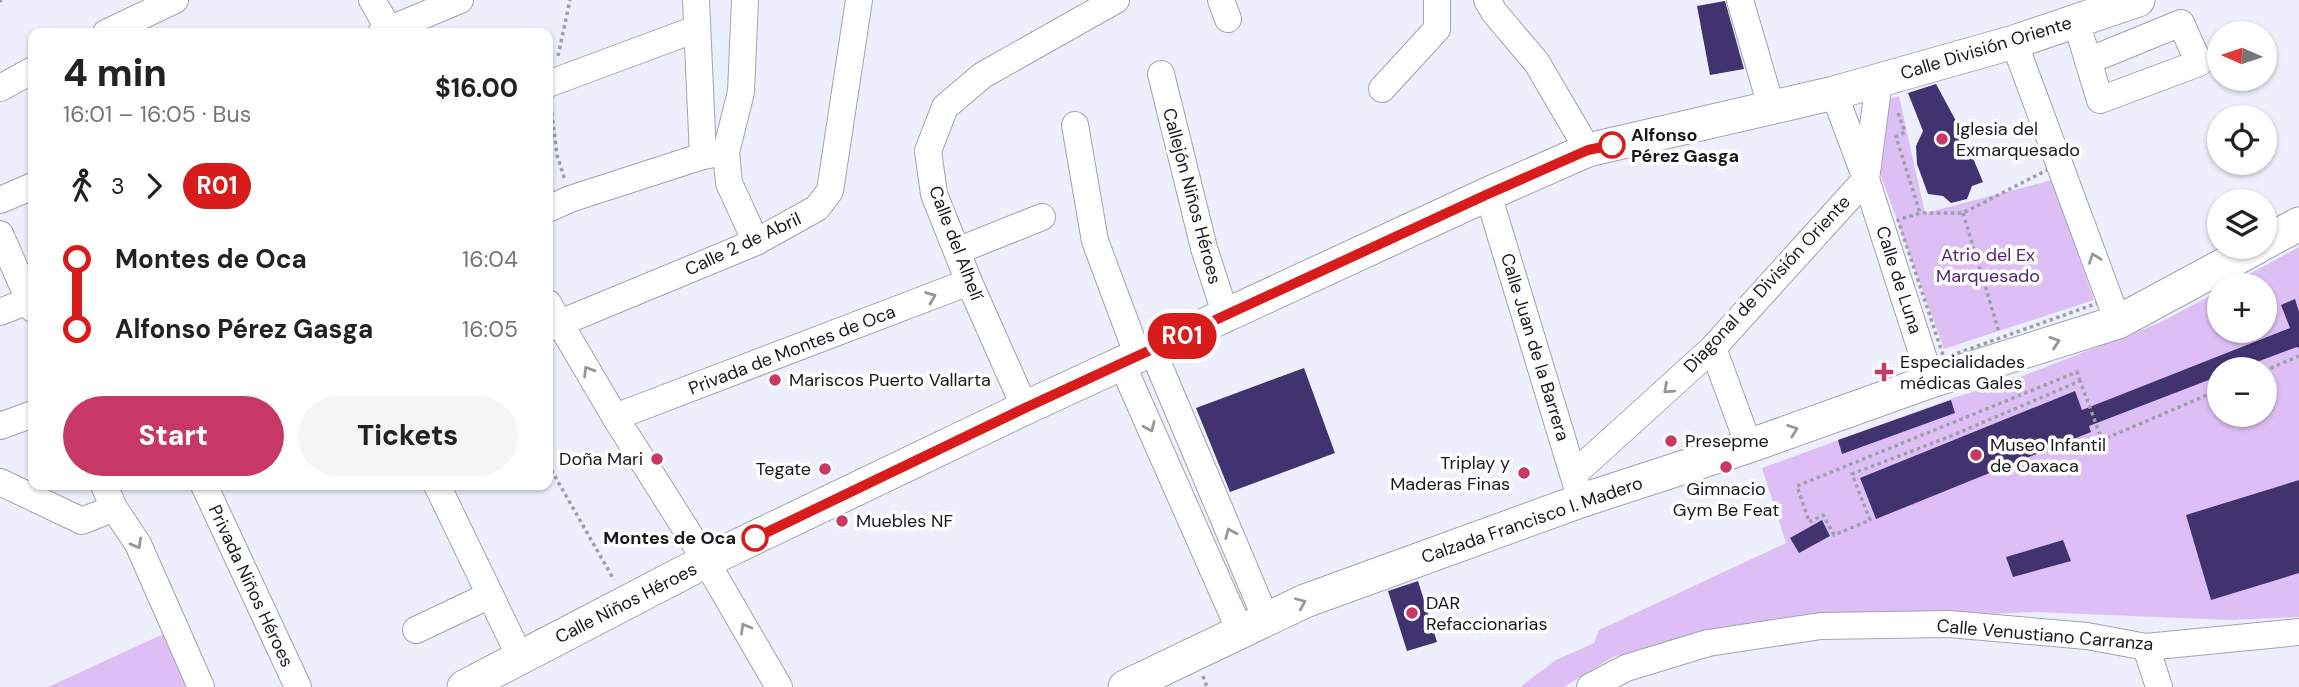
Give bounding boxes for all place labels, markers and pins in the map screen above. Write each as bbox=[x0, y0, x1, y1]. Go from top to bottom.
place label: Iglesia del Exmarquesado bbox=[1956, 117, 2080, 162]
place label: Alfonso Pérez Gasga bbox=[1631, 123, 1739, 168]
marker: Iglesia del Exmarquesado bbox=[1934, 131, 1950, 147]
marker: Alfonso Pérez Gasga bbox=[1599, 132, 1625, 158]
place label: Especialidades médicas Gales bbox=[1900, 350, 2025, 395]
marker: Especialidades médicas Gales bbox=[1874, 362, 1894, 382]
place label: Mariscos Puerto Vallarta bbox=[789, 368, 991, 392]
marker: Mariscos Puerto Vallarta bbox=[767, 372, 783, 388]
place label: Presepme bbox=[1685, 429, 1769, 453]
marker: Presepme bbox=[1663, 433, 1679, 449]
place label: Museo Infantil de Oaxaca bbox=[1990, 433, 2106, 478]
place label: Doña Mari bbox=[559, 447, 643, 471]
marker: Museo Infantil de Oaxaca bbox=[1968, 447, 1984, 463]
marker: Doña Mari bbox=[649, 451, 665, 467]
place label: Triplay y Maderas Finas bbox=[1390, 451, 1510, 496]
place label: Tegate bbox=[756, 457, 811, 481]
marker: Gimnacio Gym Be Feat bbox=[1718, 459, 1734, 475]
marker: Tegate bbox=[817, 461, 833, 477]
marker: Triplay y Maderas Finas bbox=[1516, 465, 1532, 481]
place label: Gimnacio Gym Be Feat bbox=[1673, 477, 1779, 522]
place label: Muebles NF bbox=[856, 509, 953, 533]
marker: Muebles NF bbox=[834, 513, 850, 529]
marker: Montes de Oca bbox=[742, 525, 768, 551]
place label: Montes de Oca bbox=[603, 526, 736, 550]
place label: DAR Refaccionarias bbox=[1426, 591, 1547, 636]
marker: DAR Refaccionarias bbox=[1404, 605, 1420, 621]

